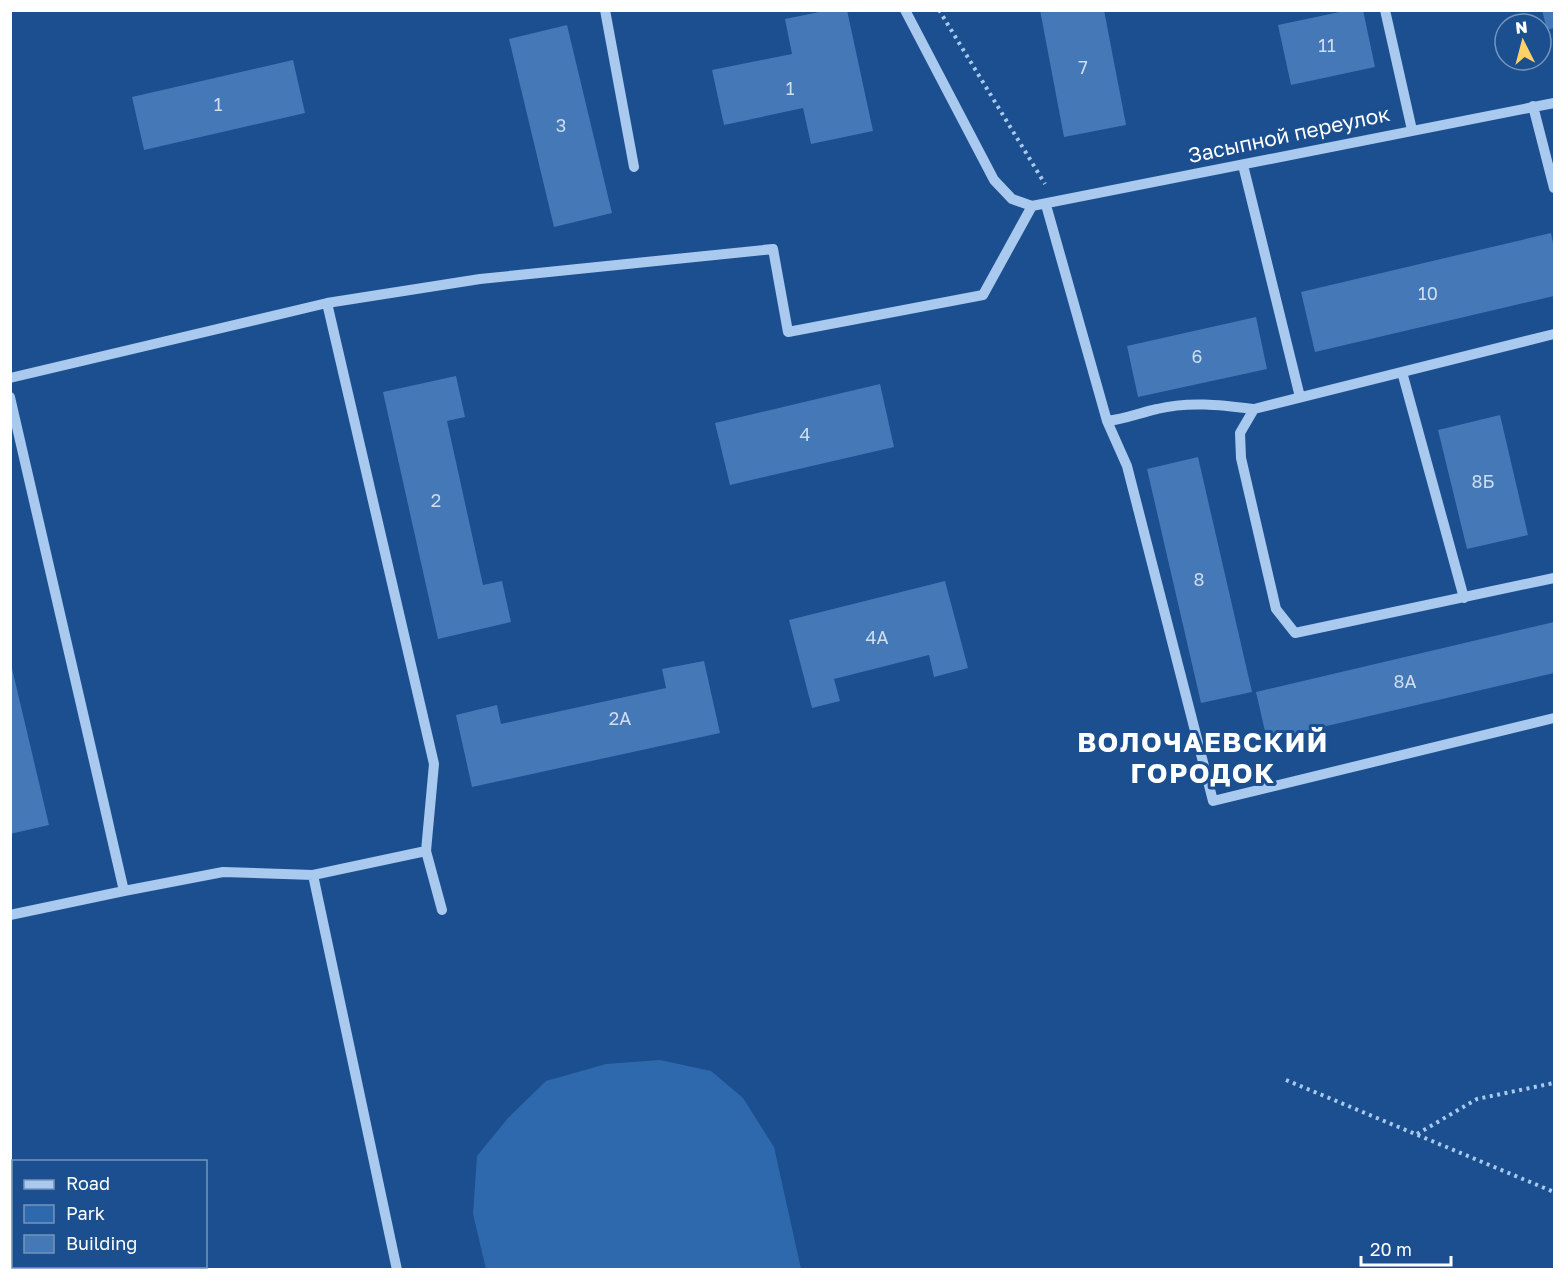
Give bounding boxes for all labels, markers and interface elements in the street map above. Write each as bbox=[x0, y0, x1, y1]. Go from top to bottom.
north arrow bbox=[1493, 12, 1553, 72]
text: N bbox=[1514, 17, 1529, 38]
house number: 11 bbox=[1318, 34, 1336, 56]
house number: 7 bbox=[1078, 56, 1088, 78]
house number: 1 bbox=[786, 77, 795, 99]
house number: 1 bbox=[214, 93, 223, 115]
street label: Засыпной переулок bbox=[1185, 100, 1392, 168]
house number: 3 bbox=[556, 114, 566, 136]
house number: 10 bbox=[1418, 282, 1438, 304]
house number: 6 bbox=[1192, 345, 1202, 367]
house number: 4 bbox=[800, 423, 811, 445]
house number: 8Б bbox=[1472, 470, 1495, 492]
house number: 2 bbox=[431, 489, 441, 511]
house number: 8 bbox=[1194, 568, 1204, 590]
house number: 4А bbox=[865, 626, 889, 648]
house number: 8А bbox=[1393, 670, 1417, 692]
house number: 2А bbox=[609, 707, 631, 729]
district label: ВОЛОЧАЕВСКИЙ ГОРОДОК bbox=[1077, 726, 1329, 789]
legend bbox=[12, 1160, 207, 1268]
text: Road bbox=[66, 1172, 110, 1194]
text: Park bbox=[66, 1202, 105, 1224]
scale bar bbox=[1361, 1229, 1451, 1267]
text: Building bbox=[66, 1232, 137, 1254]
text: 20 m bbox=[1370, 1238, 1412, 1260]

